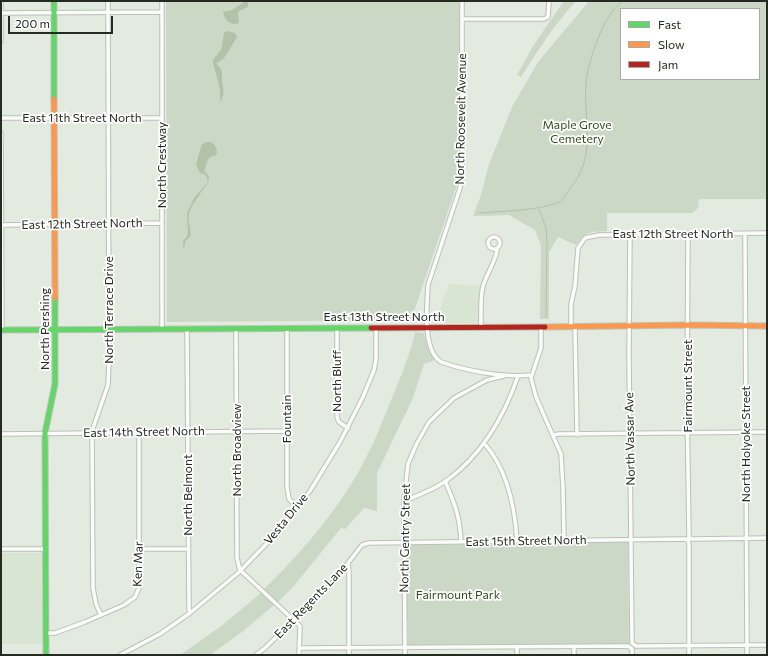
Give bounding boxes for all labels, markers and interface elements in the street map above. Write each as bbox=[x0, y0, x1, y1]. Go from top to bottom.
scale bar bbox=[10, 8, 115, 34]
legend bbox=[620, 8, 760, 80]
text: 200 m bbox=[15, 16, 50, 30]
text: Fast bbox=[658, 17, 681, 31]
text: Slow bbox=[658, 37, 685, 51]
street label: North Roosevelt Avenue bbox=[453, 53, 469, 185]
text: Jam bbox=[658, 57, 678, 71]
street label: East 11th Street North bbox=[22, 111, 142, 125]
park label: Maple Grove Cemetery bbox=[542, 118, 612, 146]
street label: North Crestway bbox=[155, 122, 169, 208]
street label: East 12th Street North bbox=[21, 216, 143, 232]
street label: East 12th Street North bbox=[613, 227, 733, 241]
street label: North Terrace Drive bbox=[102, 256, 116, 364]
street label: North Pershing bbox=[38, 288, 52, 370]
street label: East 13th Street North bbox=[323, 310, 445, 324]
street label: Fairmount Street bbox=[681, 339, 695, 433]
street label: North Bluff bbox=[330, 350, 344, 412]
street label: North Holyoke Street bbox=[739, 386, 753, 502]
street label: North Vassar Ave bbox=[622, 392, 638, 486]
street label: Fountain bbox=[280, 395, 294, 443]
street label: North Broadview bbox=[230, 404, 244, 496]
street label: East 14th Street North bbox=[83, 424, 205, 440]
street label: North Belmont bbox=[181, 454, 195, 536]
street label: North Gentry Street bbox=[397, 483, 413, 593]
street label: Vesta Drive bbox=[261, 491, 311, 547]
street label: East 15th Street North bbox=[465, 533, 587, 549]
street label: Ken Mar bbox=[130, 541, 146, 587]
street label: East Regents Lane bbox=[272, 561, 350, 641]
park label: Fairmount Park bbox=[416, 588, 500, 602]

